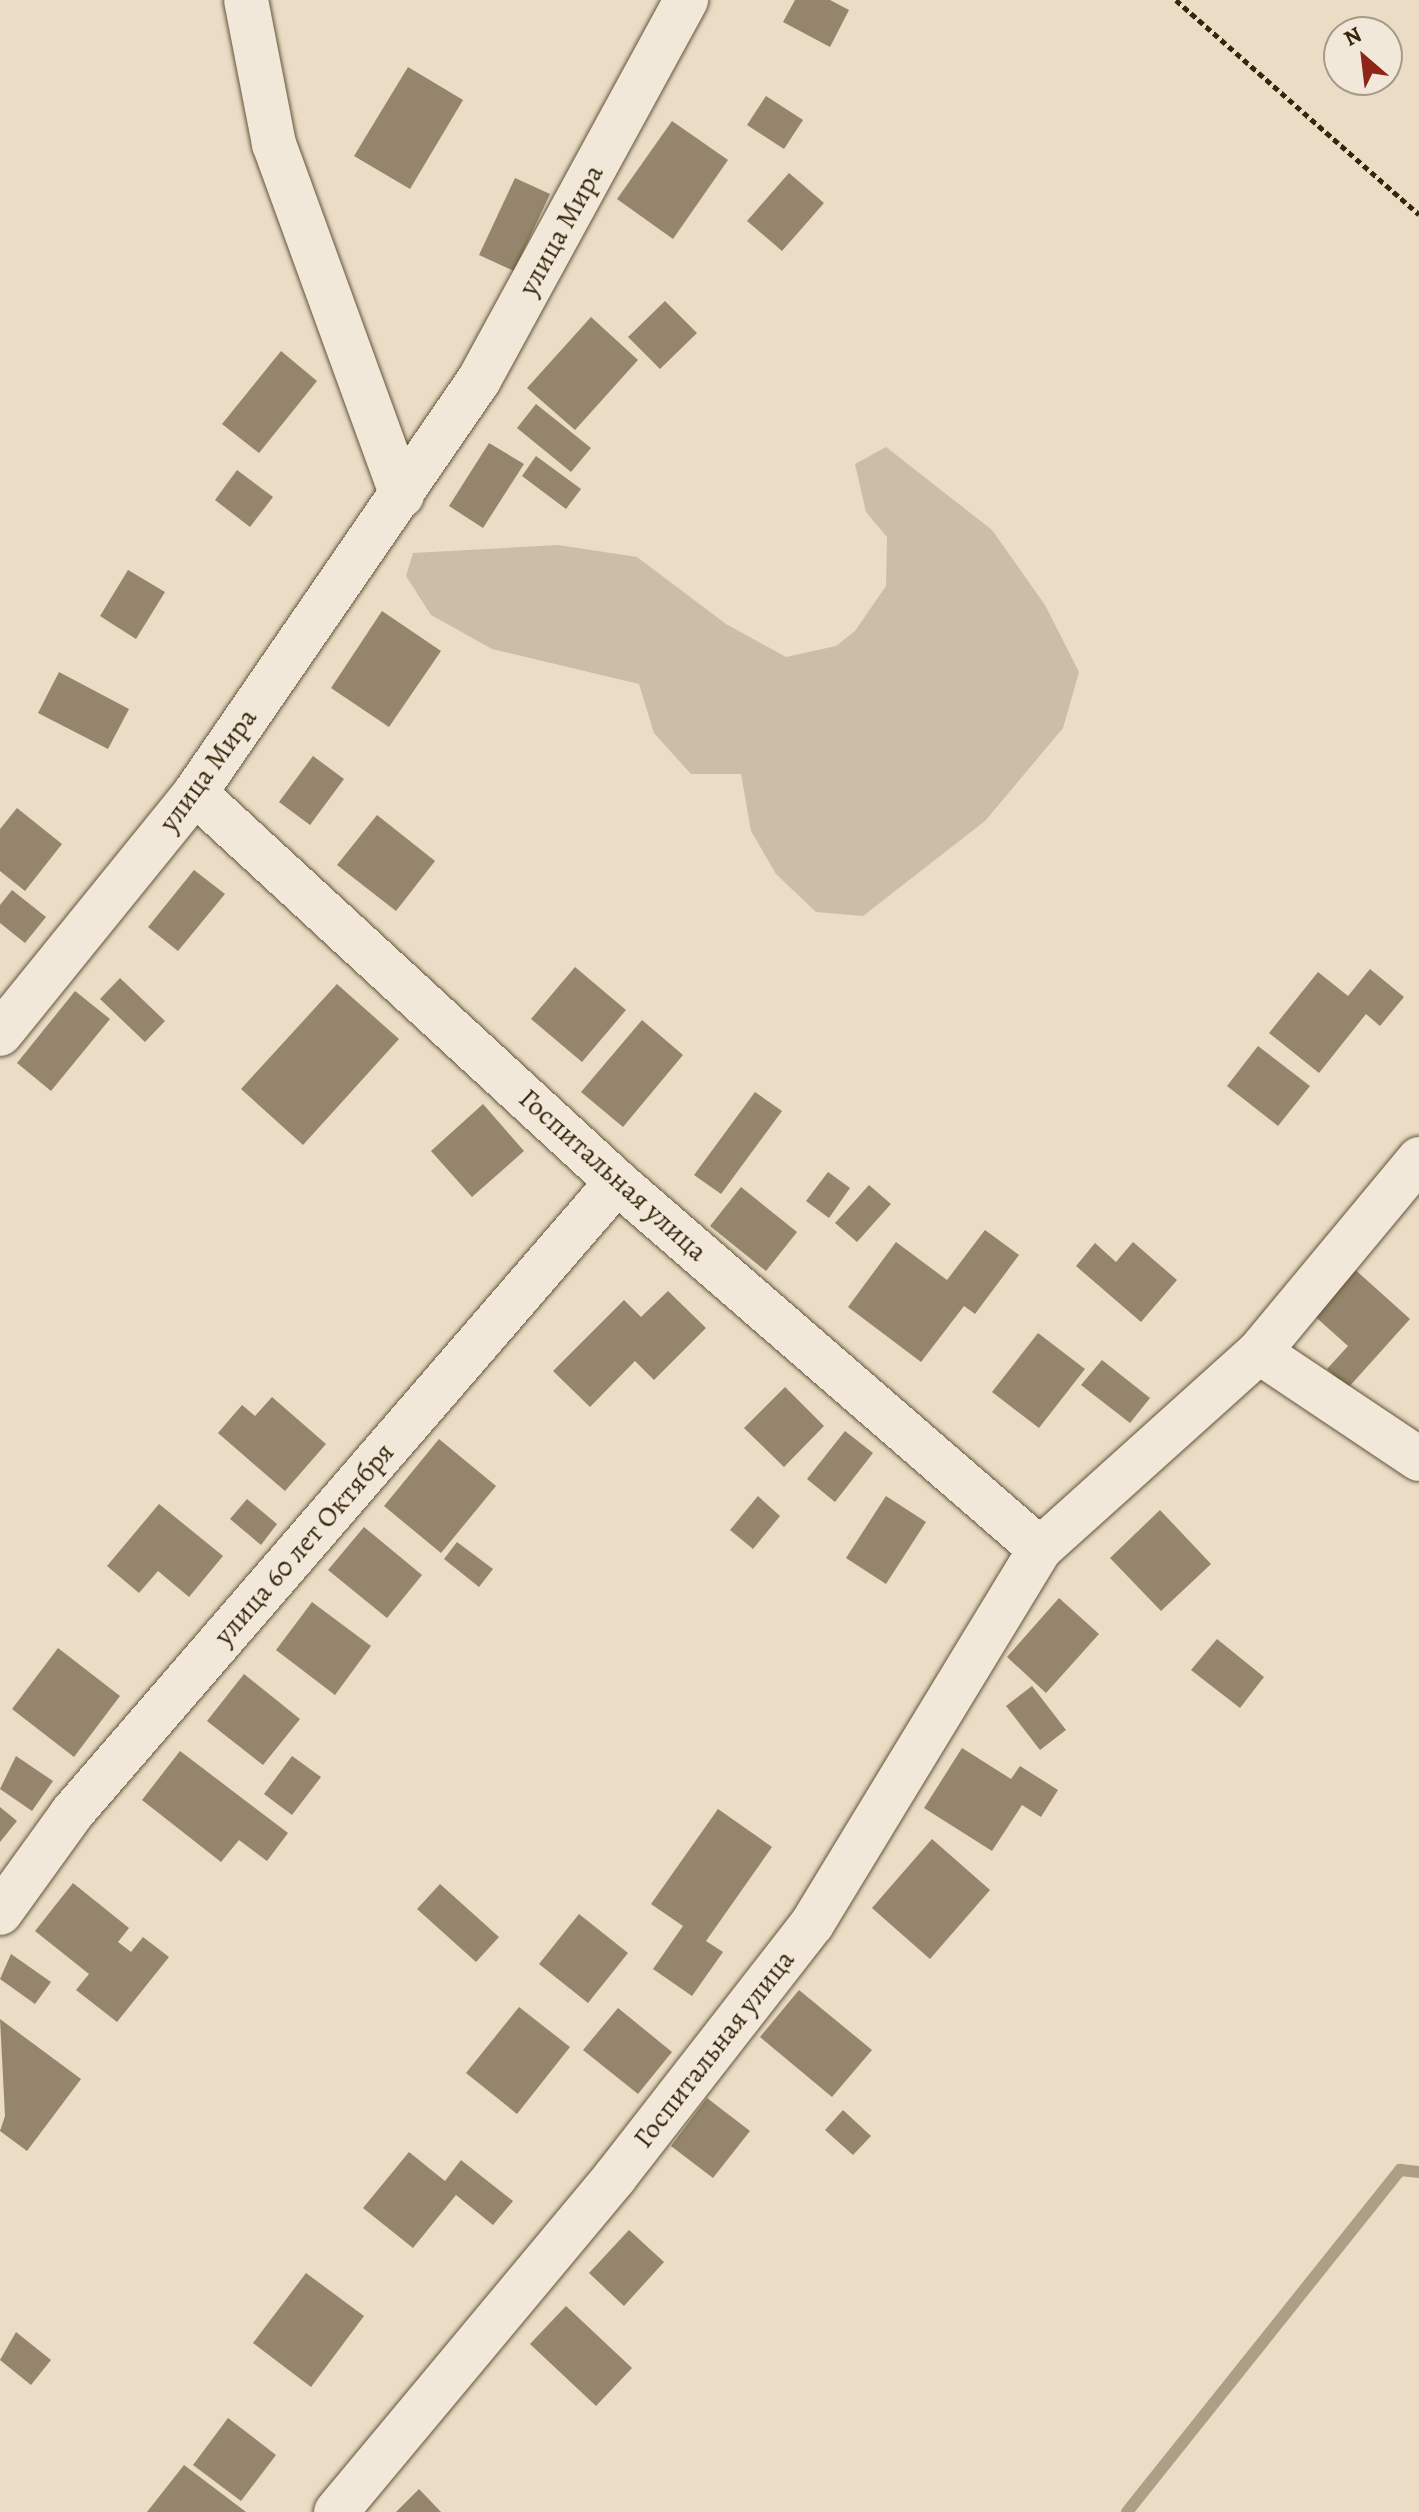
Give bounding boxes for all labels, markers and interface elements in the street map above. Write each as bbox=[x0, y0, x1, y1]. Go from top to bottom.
north arrow bbox=[1323, 16, 1403, 96]
text: N bbox=[1339, 20, 1367, 54]
street label: улица Мира bbox=[511, 159, 611, 301]
street label: улица Мира bbox=[152, 702, 264, 838]
street label: Госпитальная улица bbox=[512, 1082, 714, 1268]
street label: улица 60 лет Октября bbox=[207, 1436, 401, 1652]
street label: Госпитальная улица bbox=[626, 1943, 802, 2155]

